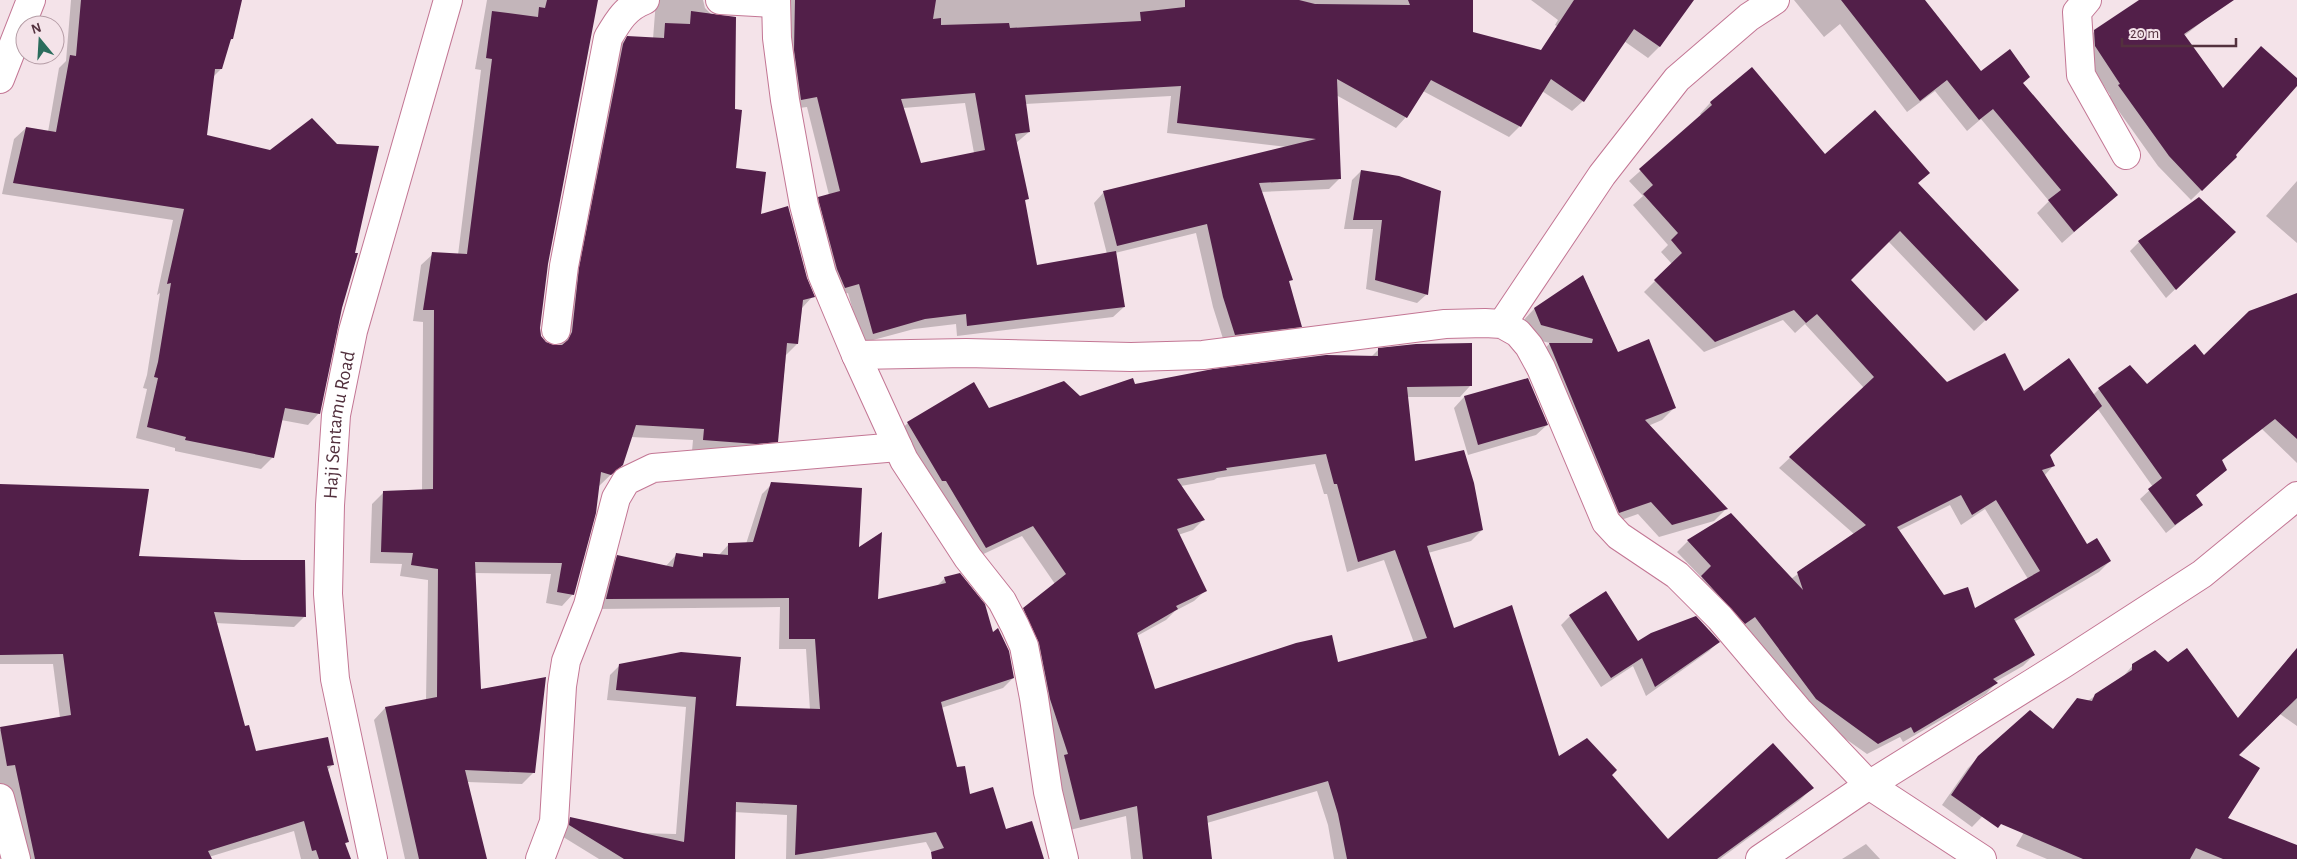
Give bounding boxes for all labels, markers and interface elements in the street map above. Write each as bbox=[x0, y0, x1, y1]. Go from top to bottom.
north arrow bbox=[15, 15, 65, 65]
scale bar bbox=[2122, 15, 2236, 47]
text: N bbox=[29, 20, 43, 37]
text: 20 m bbox=[2130, 26, 2159, 41]
street label: Haji Sentamu Road bbox=[320, 349, 359, 500]

